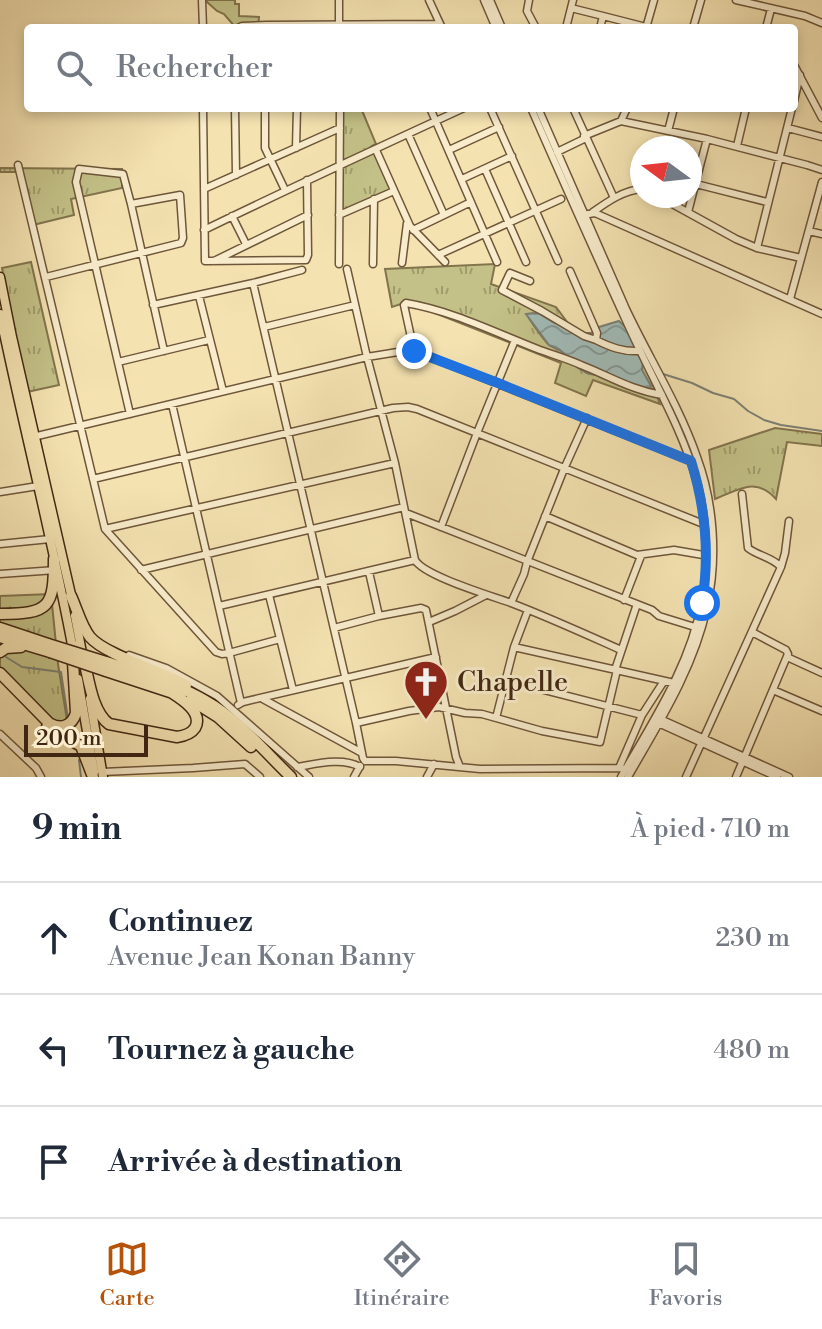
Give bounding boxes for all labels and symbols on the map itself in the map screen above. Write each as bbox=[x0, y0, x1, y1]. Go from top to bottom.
north arrow bbox=[630, 136, 702, 208]
route end bbox=[396, 333, 432, 369]
route start bbox=[684, 585, 720, 621]
church icon: Chapelle bbox=[402, 658, 450, 721]
place label: Chapelle bbox=[457, 665, 568, 700]
scale bar bbox=[24, 721, 148, 757]

